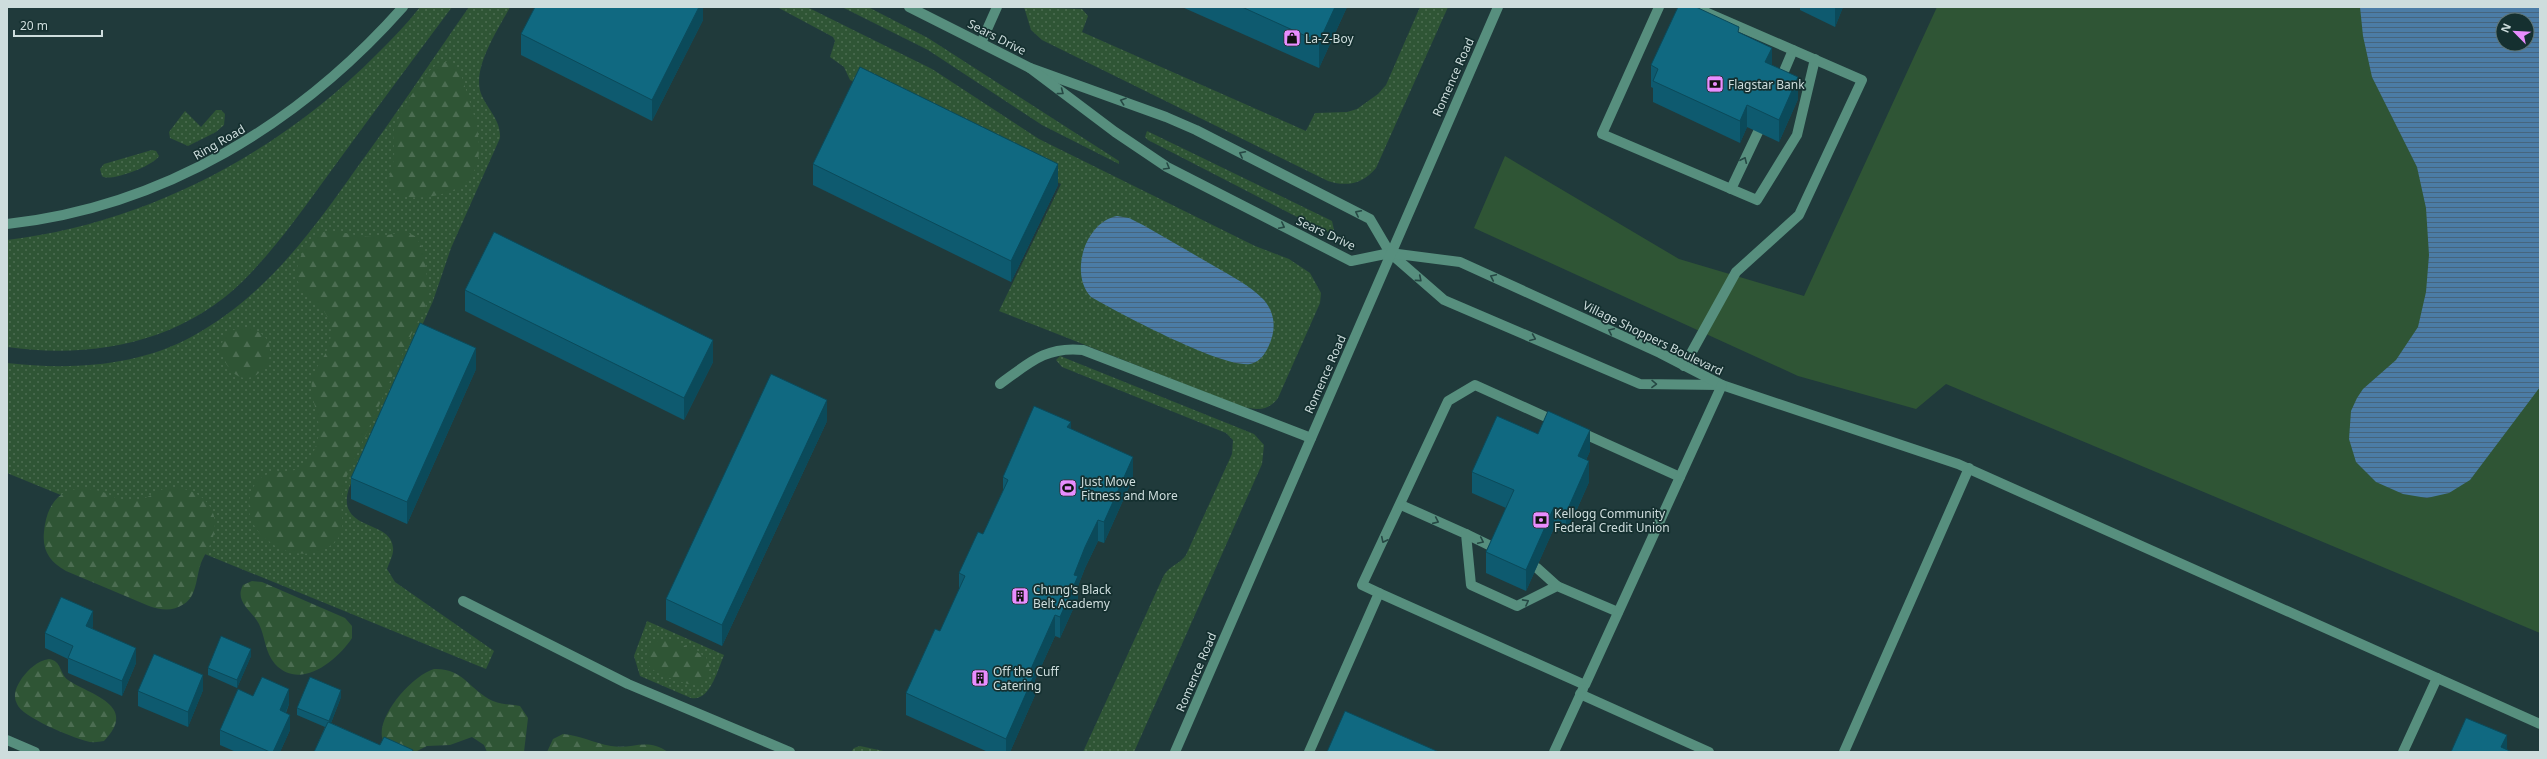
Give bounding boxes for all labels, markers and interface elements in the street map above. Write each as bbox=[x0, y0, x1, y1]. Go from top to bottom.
scale bar bbox=[14, 12, 102, 38]
north arrow bbox=[2495, 12, 2535, 52]
street label: Sears Drive bbox=[965, 15, 1029, 59]
text: 20 m bbox=[20, 17, 48, 34]
text: N bbox=[2497, 21, 2514, 35]
shop icon: La-Z-Boy bbox=[1282, 28, 1302, 48]
place label: La-Z-Boy bbox=[1305, 30, 1354, 47]
street label: Romence Road bbox=[1428, 35, 1478, 119]
bank icon: Flagstar Bank bbox=[1705, 74, 1725, 94]
place label: Flagstar Bank bbox=[1728, 76, 1805, 93]
one-way arrow bbox=[1056, 87, 1063, 94]
one-way arrow bbox=[1120, 98, 1127, 106]
street label: Ring Road bbox=[190, 120, 248, 164]
one-way arrow bbox=[1239, 151, 1246, 159]
one-way arrow bbox=[1740, 157, 1748, 164]
one-way arrow bbox=[1163, 162, 1170, 169]
one-way arrow bbox=[1355, 210, 1362, 218]
street label: Sears Drive bbox=[1294, 212, 1359, 254]
one-way arrow bbox=[1278, 222, 1286, 229]
one-way arrow bbox=[1490, 273, 1497, 281]
one-way arrow bbox=[1415, 274, 1422, 281]
street label: Village Shoppers Boulevard bbox=[1580, 297, 1726, 379]
one-way arrow bbox=[1608, 328, 1616, 336]
street label: Romence Road bbox=[1300, 332, 1350, 416]
one-way arrow bbox=[1530, 334, 1537, 342]
one-way arrow bbox=[1651, 380, 1657, 388]
place label: Just Move Fitness and More bbox=[1080, 473, 1178, 504]
sports icon: Just Move Fitness and More bbox=[1058, 478, 1078, 498]
place label: Kellogg Community Federal Credit Union bbox=[1554, 505, 1670, 536]
bank icon: Kellogg Community Federal Credit Union bbox=[1531, 510, 1551, 530]
one-way arrow bbox=[1432, 516, 1440, 524]
one-way arrow bbox=[1381, 536, 1389, 543]
one-way arrow bbox=[1477, 536, 1485, 544]
place label: Chung's Black Belt Academy bbox=[1033, 581, 1112, 612]
building icon: Chung's Black Belt Academy bbox=[1010, 586, 1030, 606]
one-way arrow bbox=[1522, 599, 1529, 607]
street label: Romence Road bbox=[1172, 630, 1220, 714]
place label: Off the Cuff Catering bbox=[993, 663, 1059, 694]
building icon: Off the Cuff Catering bbox=[970, 668, 990, 688]

